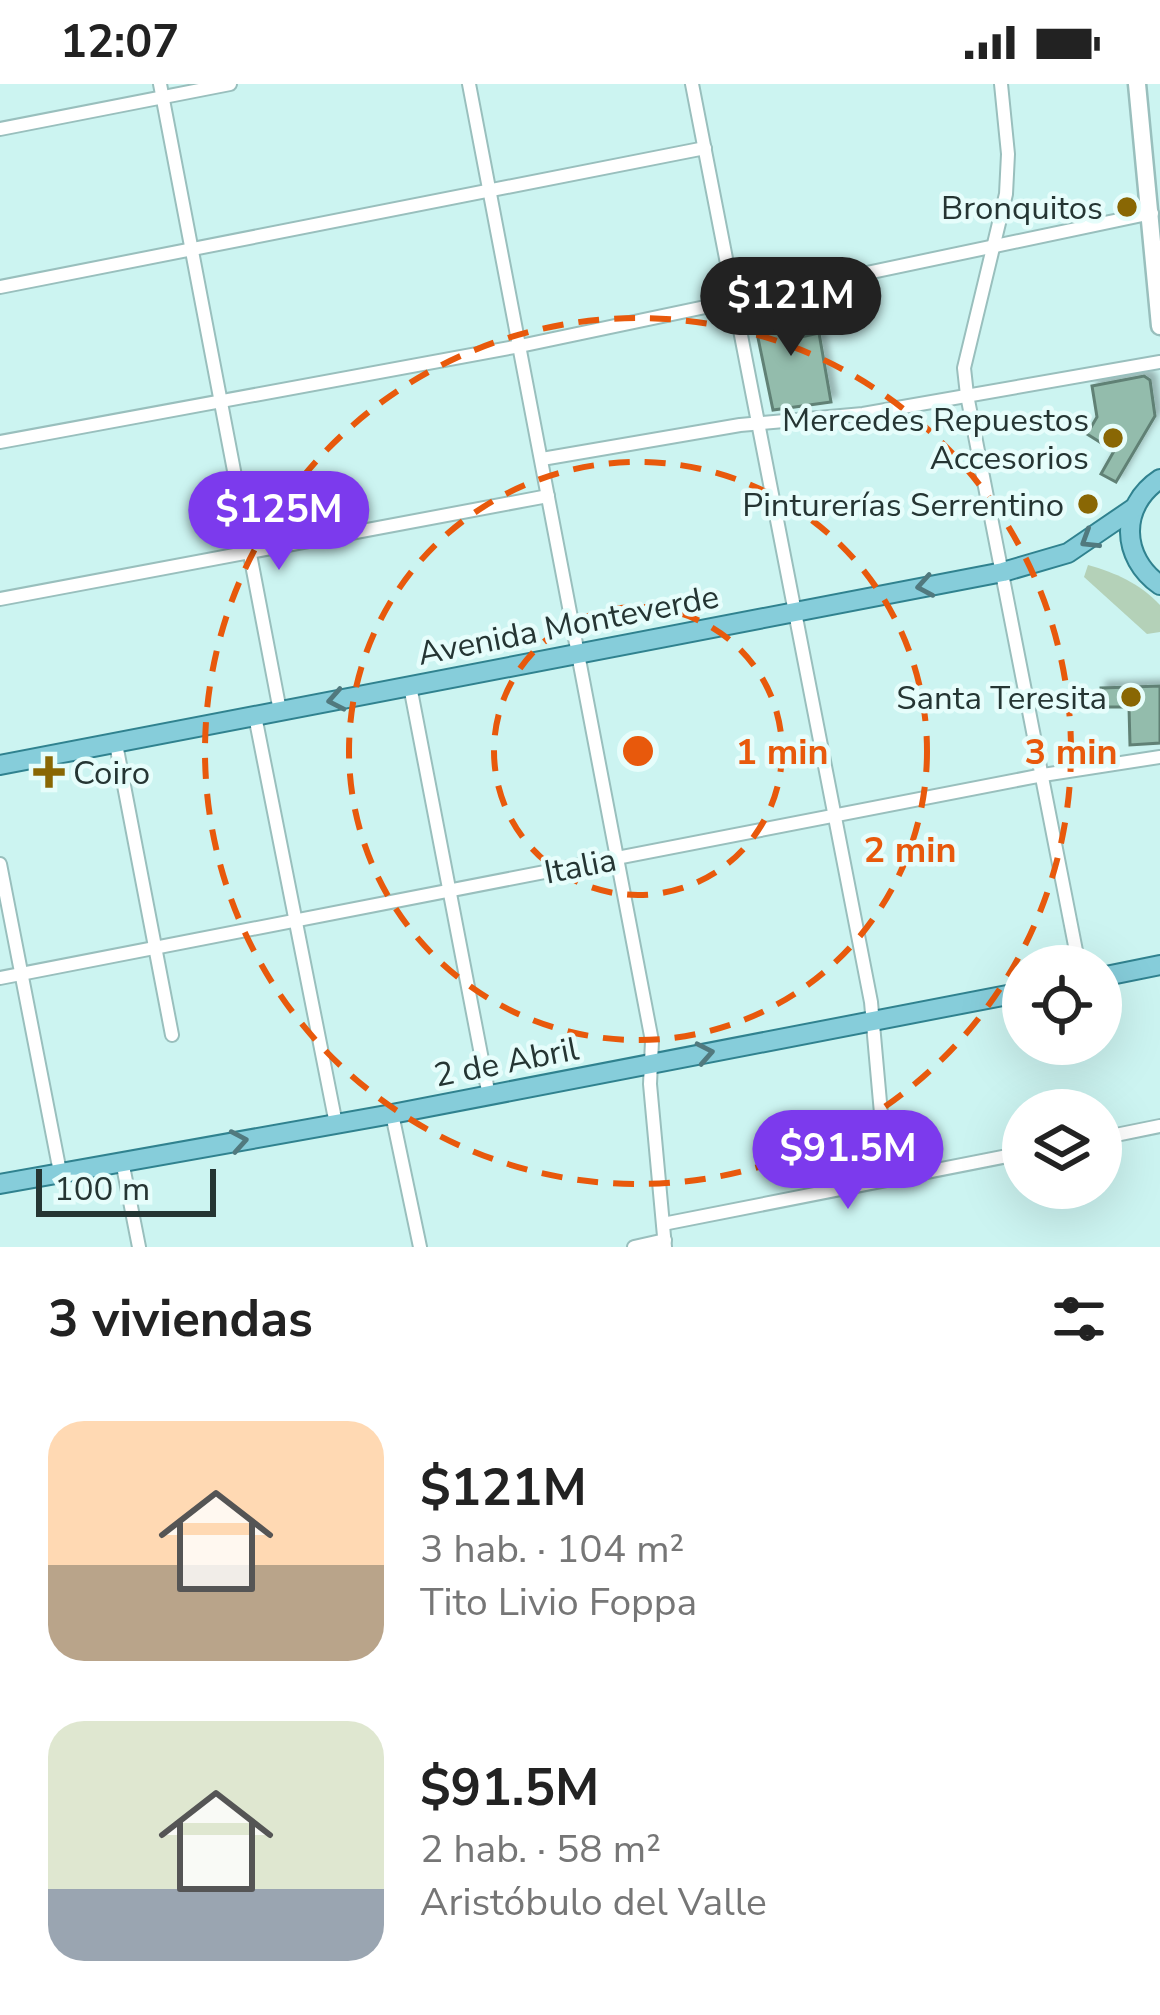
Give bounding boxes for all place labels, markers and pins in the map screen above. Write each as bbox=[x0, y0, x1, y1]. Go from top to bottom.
place label: Bronquitos bbox=[941, 186, 1103, 231]
marker: Bronquitos bbox=[1114, 194, 1140, 220]
pin: $121M bbox=[707, 257, 875, 359]
place label: Mercedes Repuestos Accesorios bbox=[782, 398, 1089, 481]
marker: Mercedes Repuestos Accesorios bbox=[1100, 425, 1126, 451]
pin: $125M bbox=[195, 471, 363, 573]
place label: Pinturerías Serrentino bbox=[742, 483, 1064, 528]
marker: Pinturerías Serrentino bbox=[1075, 491, 1101, 517]
place label: Santa Teresita bbox=[896, 676, 1107, 721]
marker: Santa Teresita bbox=[1118, 684, 1144, 710]
centre of rings bbox=[617, 730, 659, 772]
place label: Coiro bbox=[73, 751, 150, 796]
marker: Coiro bbox=[36, 759, 62, 785]
pin: $91.5M bbox=[750, 1110, 946, 1212]

